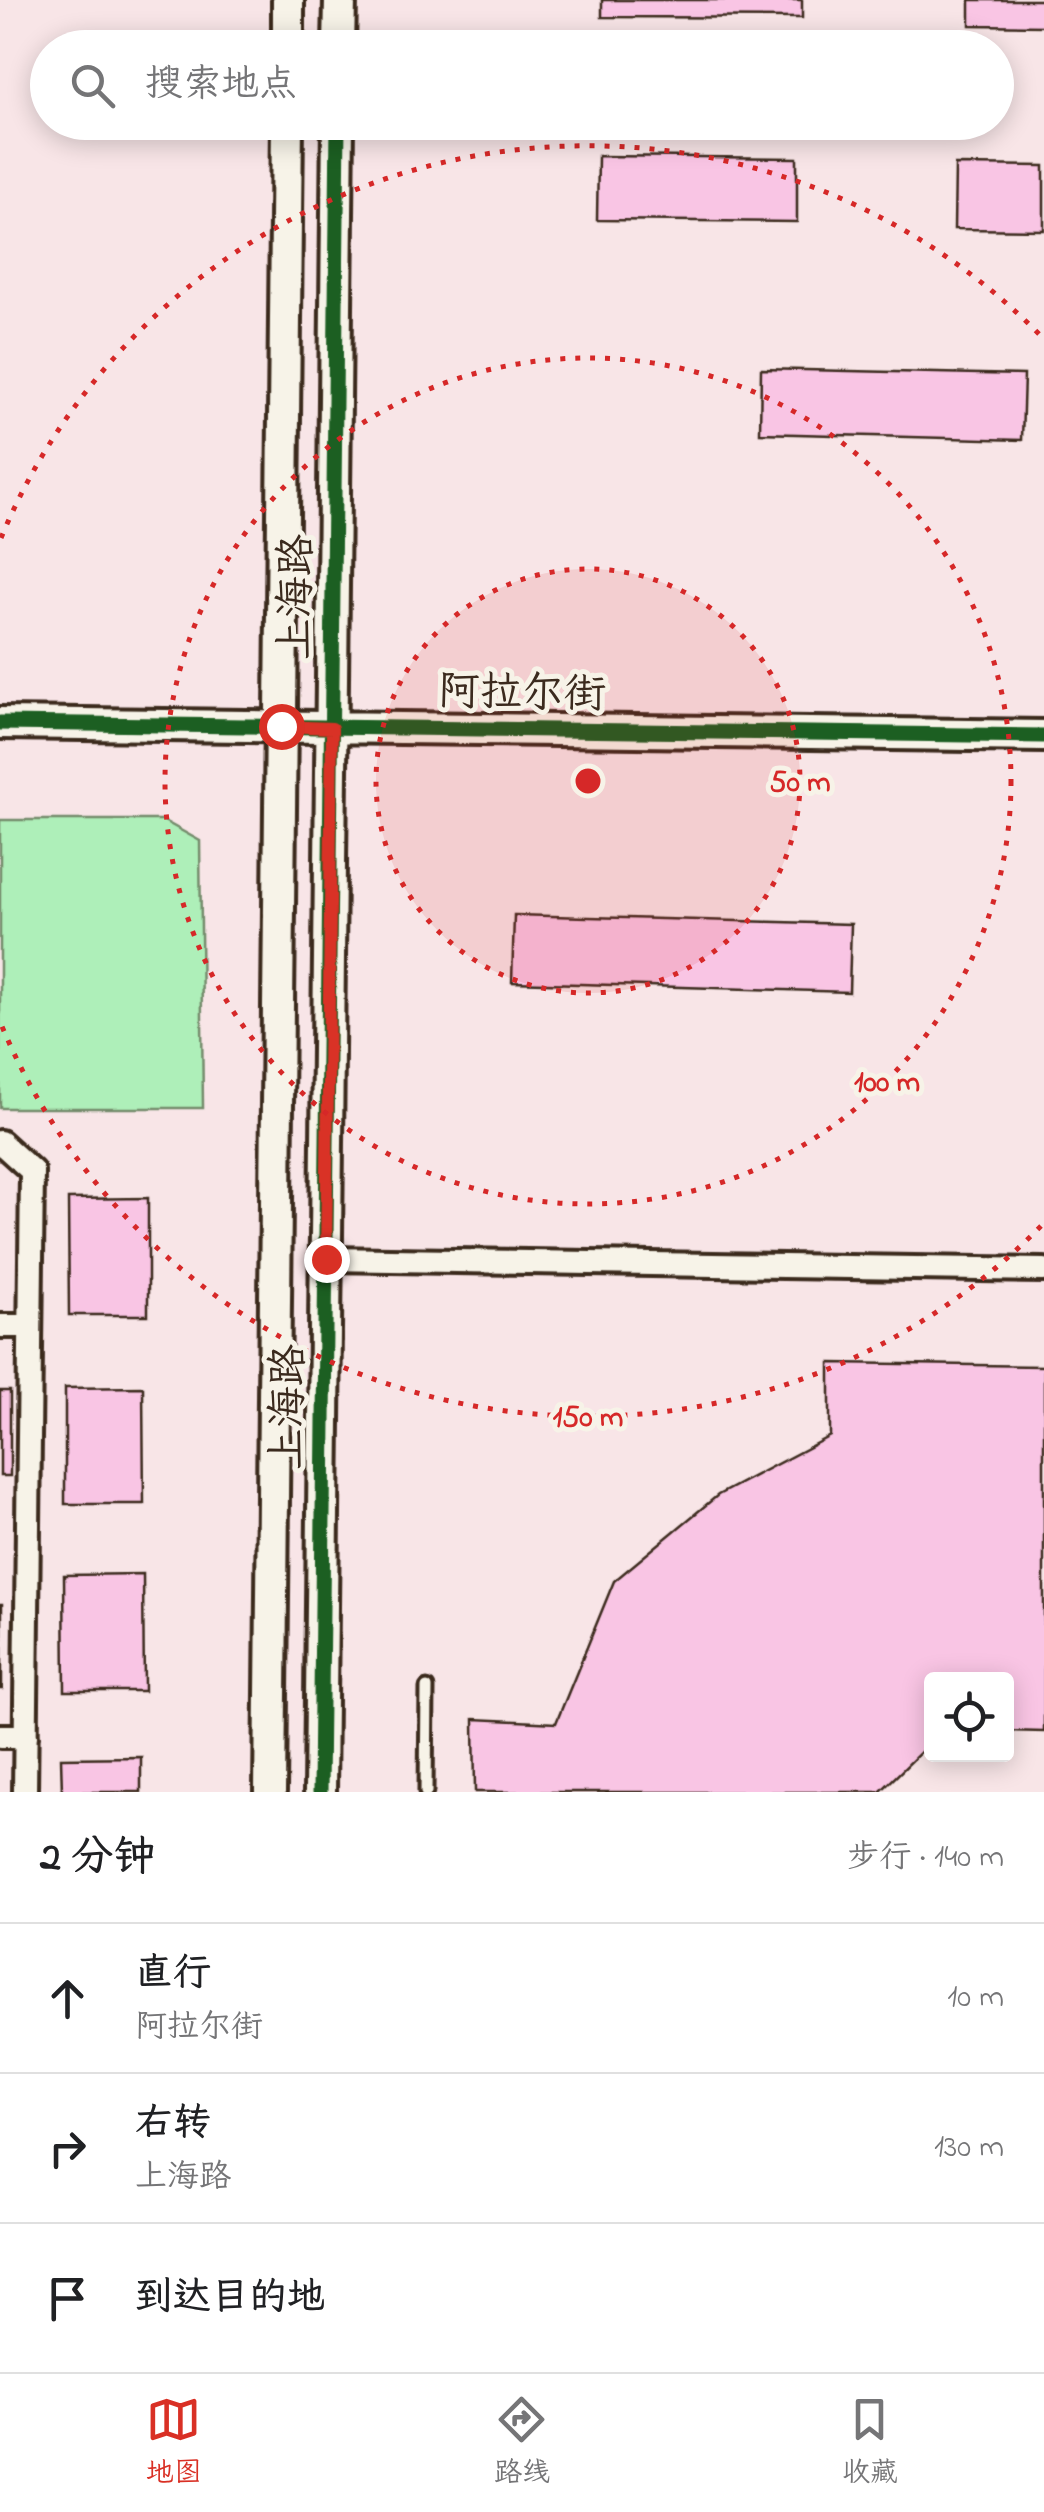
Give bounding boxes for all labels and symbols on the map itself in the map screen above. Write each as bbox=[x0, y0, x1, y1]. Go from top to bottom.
street label: 上海路 bbox=[266, 533, 330, 661]
street label: 阿拉尔街 bbox=[437, 663, 607, 727]
route start bbox=[259, 704, 305, 750]
text: 50 m bbox=[770, 762, 830, 806]
centre of rings bbox=[570, 763, 606, 799]
text: 100 m bbox=[854, 1062, 920, 1106]
route end bbox=[304, 1237, 350, 1283]
street label: 上海路 bbox=[258, 1343, 322, 1471]
text: 150 m bbox=[553, 1397, 623, 1441]

